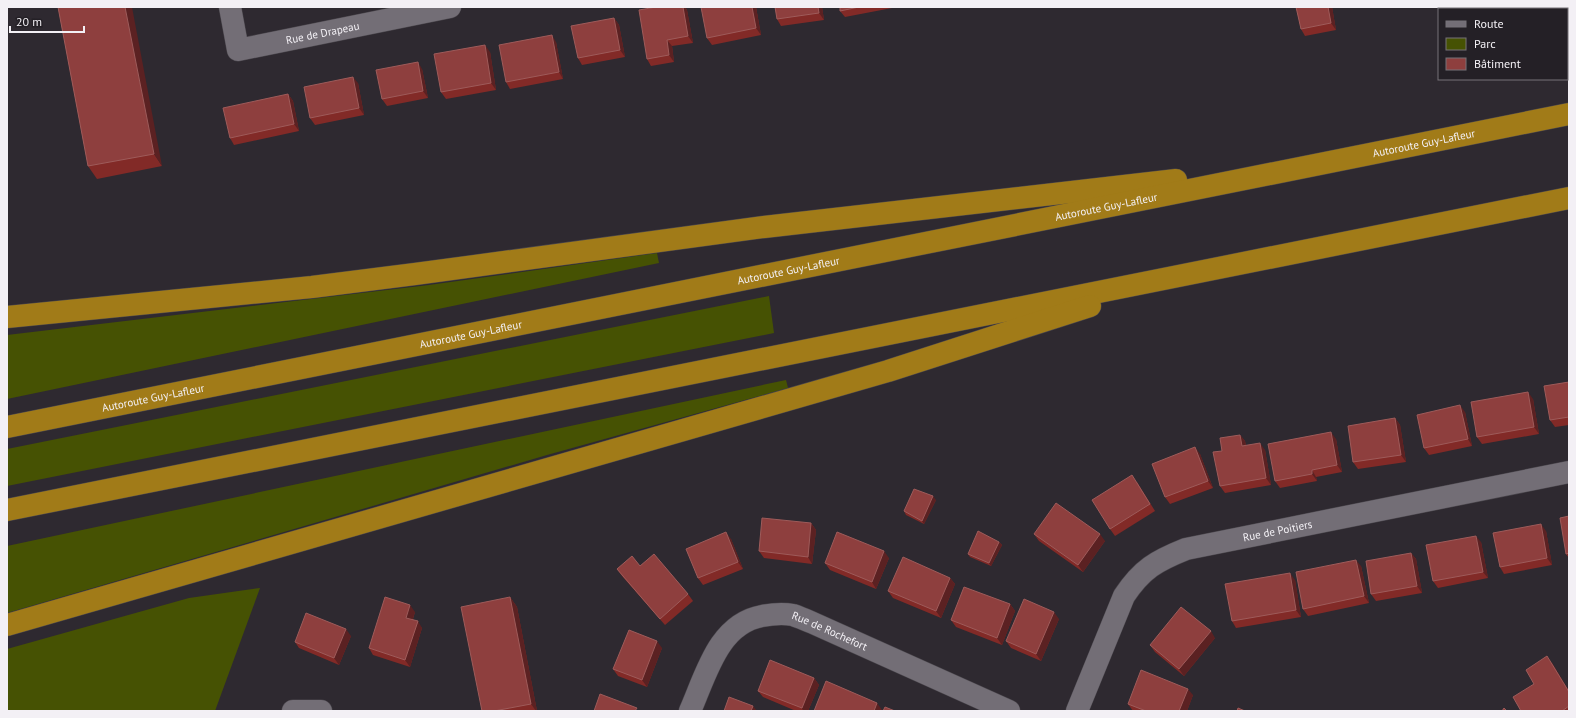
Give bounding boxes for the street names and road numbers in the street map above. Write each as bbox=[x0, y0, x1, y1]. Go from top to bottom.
street label: Rue de Drapeau bbox=[285, 19, 361, 47]
street label: Autoroute Guy-Lafleur bbox=[1371, 126, 1476, 160]
street label: Autoroute Guy-Lafleur bbox=[1054, 190, 1159, 224]
street label: Autoroute Guy-Lafleur bbox=[736, 253, 841, 287]
street label: Autoroute Guy-Lafleur bbox=[418, 317, 523, 351]
street label: Autoroute Guy-Lafleur bbox=[101, 381, 206, 415]
street label: Rue de Poitiers bbox=[1241, 517, 1314, 544]
street label: Rue de Rochefort bbox=[790, 608, 870, 654]

